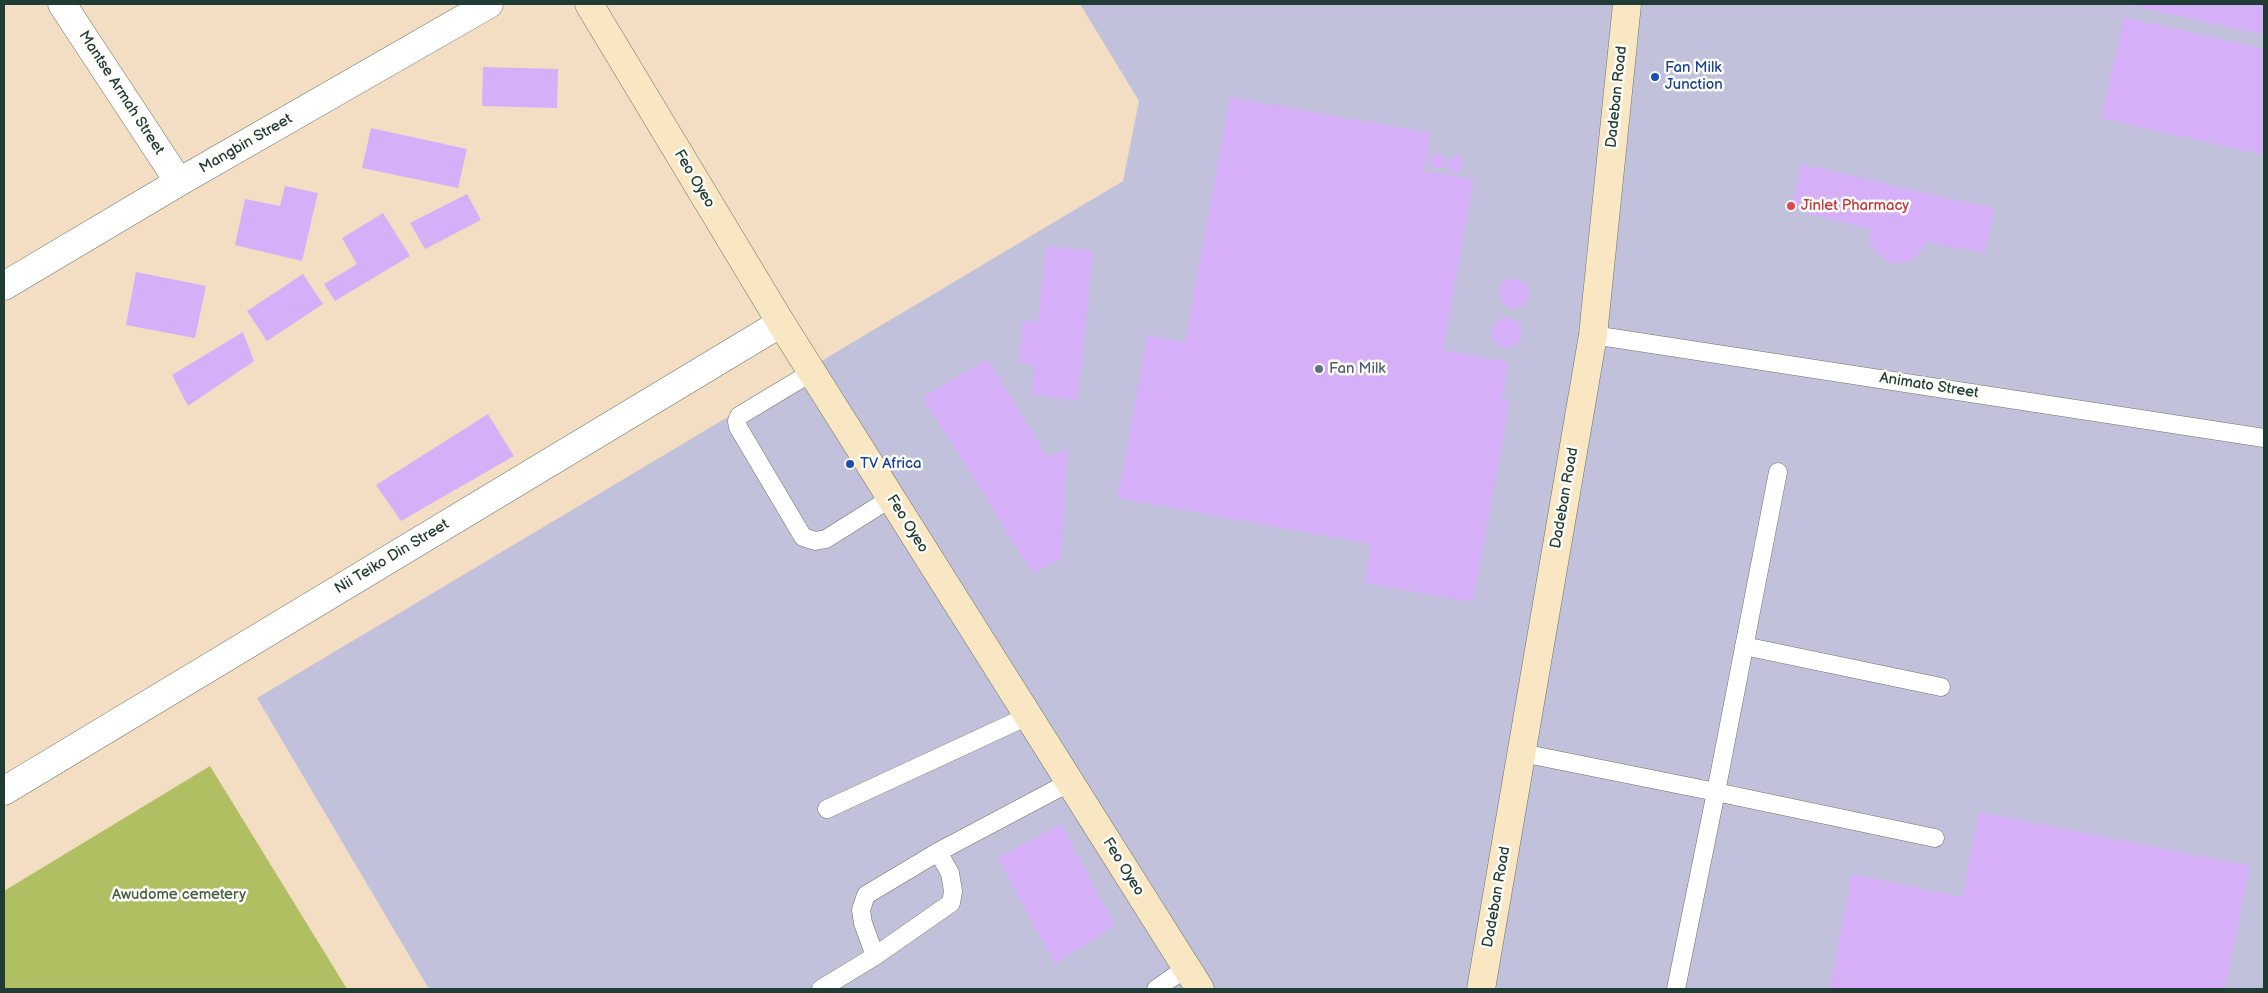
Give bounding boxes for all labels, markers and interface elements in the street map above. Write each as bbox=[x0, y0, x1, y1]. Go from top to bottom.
street label: Mantse Armah Street bbox=[74, 28, 168, 158]
street label: Dadeban Road bbox=[1603, 45, 1631, 149]
place label: Fan Milk Junction bbox=[1665, 59, 1723, 94]
marker: Fan Milk Junction bbox=[1649, 71, 1661, 83]
street label: Mangbin Street bbox=[196, 110, 296, 178]
street label: Feo Oyeo bbox=[670, 147, 718, 211]
place label: Jinlet Pharmacy bbox=[1801, 197, 1909, 215]
marker: Jinlet Pharmacy bbox=[1785, 200, 1797, 212]
place label: Fan Milk bbox=[1329, 360, 1386, 378]
marker: Fan Milk bbox=[1313, 363, 1325, 375]
street label: Animato Street bbox=[1878, 369, 1980, 403]
street label: Dadeban Road bbox=[1547, 446, 1583, 550]
place label: TV Africa bbox=[860, 455, 922, 473]
marker: TV Africa bbox=[844, 458, 856, 470]
street label: Feo Oyeo bbox=[882, 492, 932, 556]
street label: Nii Teiko Din Street bbox=[332, 516, 452, 598]
street label: Feo Oyeo bbox=[1098, 835, 1148, 899]
street label: Dadeban Road bbox=[1479, 845, 1515, 949]
park label: Awudome cemetery bbox=[112, 886, 246, 904]

